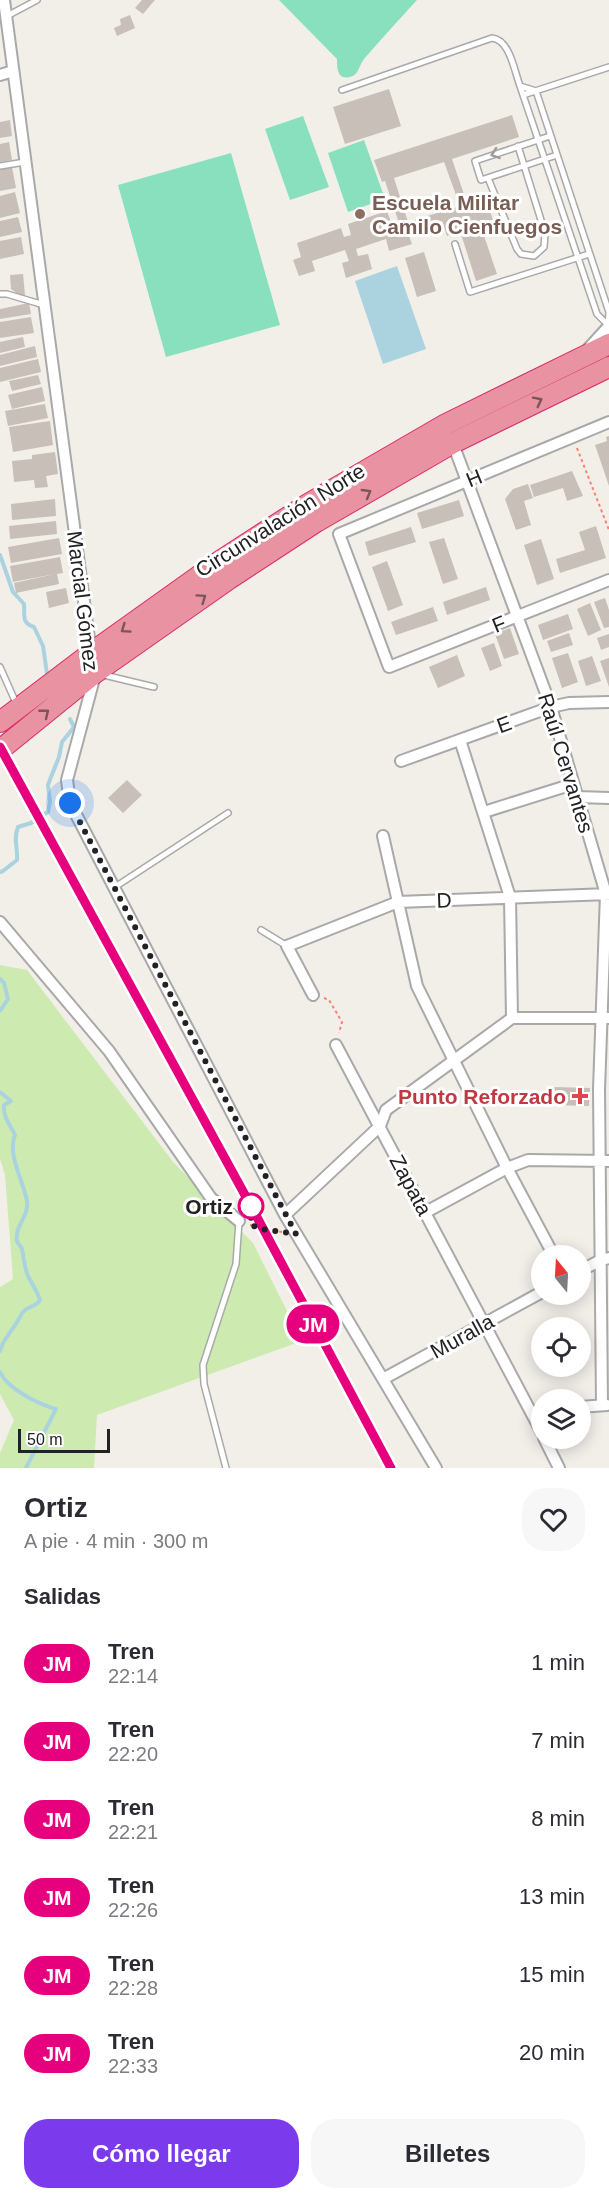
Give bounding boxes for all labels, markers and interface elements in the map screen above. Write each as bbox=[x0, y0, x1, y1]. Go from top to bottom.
one-way arrow bbox=[490, 147, 501, 159]
place label: Escuela Militar Camilo Cienfuegos bbox=[372, 191, 562, 238]
marker: Escuela Militar Camilo Cienfuegos bbox=[353, 207, 367, 221]
one-way arrow bbox=[532, 396, 543, 408]
street label: Circunvalación Norte bbox=[191, 459, 369, 581]
street label: H bbox=[463, 464, 485, 492]
one-way arrow bbox=[361, 489, 371, 500]
street label: Marcial Gómez bbox=[63, 530, 103, 672]
one-way arrow bbox=[196, 594, 207, 605]
street label: F bbox=[489, 611, 509, 637]
one-way arrow bbox=[120, 621, 131, 632]
street label: Raúl Cervantes bbox=[534, 690, 598, 836]
one-way arrow bbox=[39, 710, 50, 721]
street label: E bbox=[493, 711, 515, 737]
your location bbox=[55, 788, 85, 818]
street label: D bbox=[436, 888, 452, 912]
place label: Punto Reforzado bbox=[398, 1085, 566, 1108]
marker: Punto Reforzado bbox=[571, 1087, 589, 1105]
street label: Zapata bbox=[385, 1151, 437, 1220]
marker: Ortiz bbox=[238, 1193, 264, 1219]
place label: Ortiz bbox=[185, 1195, 233, 1218]
north arrow bbox=[531, 1245, 591, 1305]
map controls bbox=[531, 1245, 591, 1449]
line badge: JM bbox=[286, 1304, 340, 1344]
street label: Muralla bbox=[426, 1309, 498, 1363]
text: JM bbox=[298, 1313, 328, 1336]
button: locate bbox=[531, 1317, 591, 1377]
button: layers bbox=[531, 1389, 591, 1449]
scale bar bbox=[18, 1426, 110, 1454]
text: 50 m bbox=[27, 1431, 63, 1448]
button: heart bbox=[522, 1488, 585, 1551]
text: Ortiz bbox=[24, 1492, 88, 1523]
text: A pie · 4 min · 300 m bbox=[24, 1530, 209, 1552]
text: Salidas bbox=[24, 1584, 101, 1609]
text: Tren bbox=[108, 1639, 154, 1664]
text: 1 min bbox=[531, 1650, 585, 1675]
text: JM bbox=[42, 1652, 72, 1675]
text: 22:14 bbox=[108, 1665, 158, 1687]
text: Tren bbox=[108, 1717, 154, 1742]
text: 7 min bbox=[531, 1728, 585, 1753]
text: JM bbox=[42, 1730, 72, 1753]
text: 22:20 bbox=[108, 1743, 158, 1765]
text: Tren bbox=[108, 1795, 154, 1820]
text: 8 min bbox=[531, 1806, 585, 1831]
text: JM bbox=[42, 1808, 72, 1831]
text: 22:21 bbox=[108, 1821, 158, 1843]
text: Tren bbox=[108, 1873, 154, 1898]
text: 13 min bbox=[519, 1884, 585, 1909]
text: JM bbox=[42, 1886, 72, 1909]
text: 22:26 bbox=[108, 1899, 158, 1921]
text: Tren bbox=[108, 1951, 154, 1976]
text: 15 min bbox=[519, 1962, 585, 1987]
text: JM bbox=[42, 1964, 72, 1987]
text: 22:28 bbox=[108, 1977, 158, 1999]
text: Tren bbox=[108, 2029, 154, 2054]
text: 20 min bbox=[519, 2040, 585, 2065]
text: JM bbox=[42, 2042, 72, 2065]
text: 22:33 bbox=[108, 2055, 158, 2077]
button: Cómo llegar bbox=[24, 2119, 299, 2188]
button: Billetes bbox=[311, 2119, 585, 2188]

